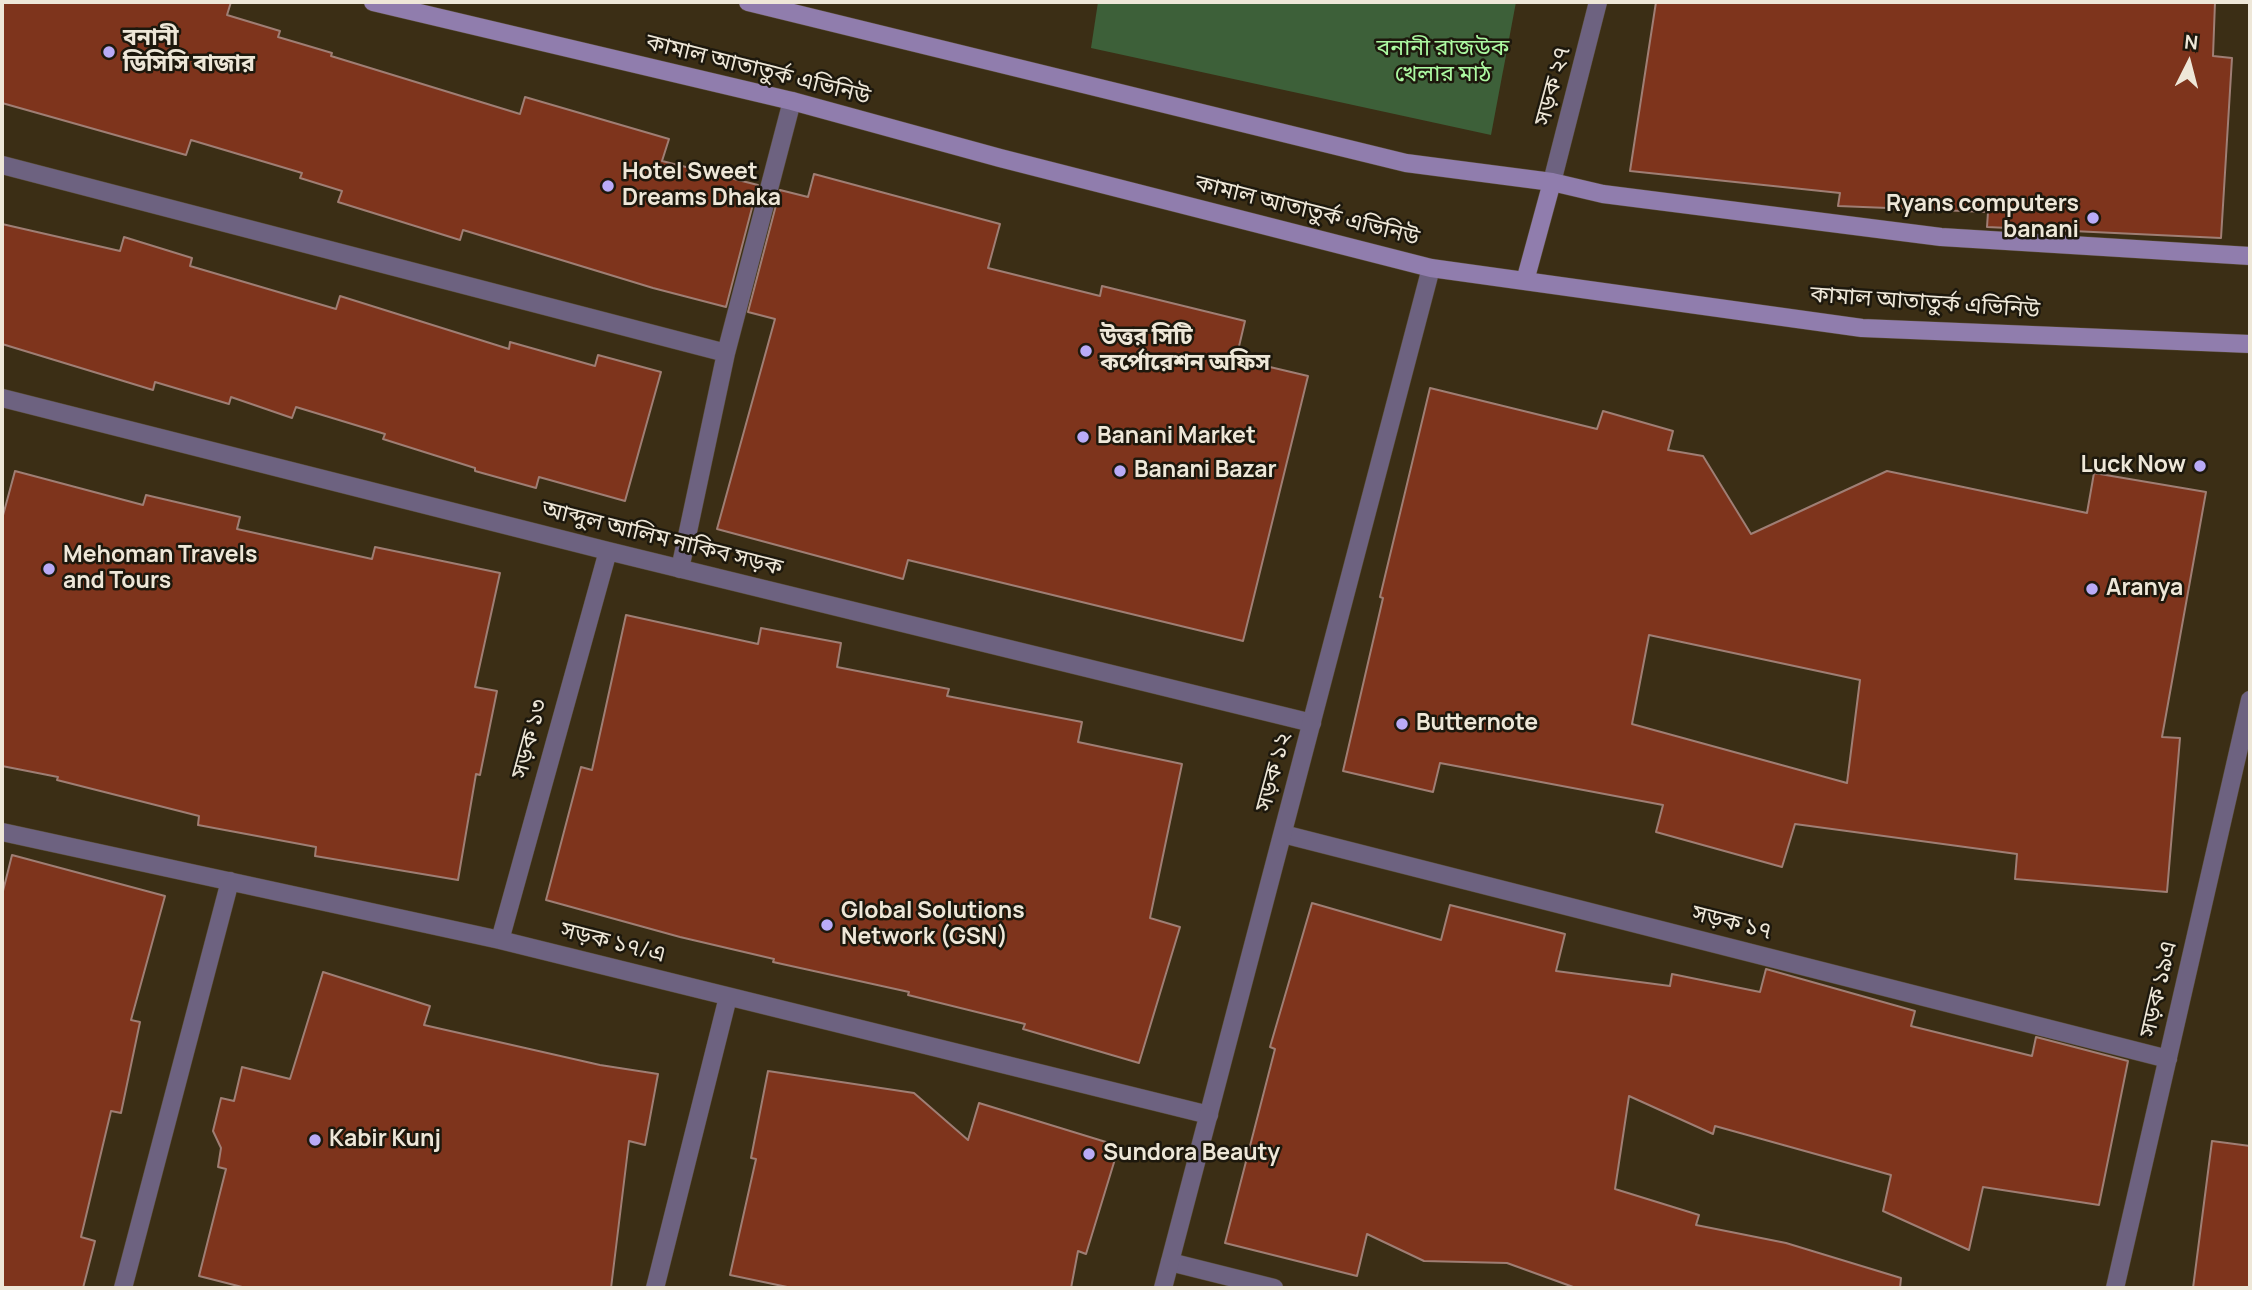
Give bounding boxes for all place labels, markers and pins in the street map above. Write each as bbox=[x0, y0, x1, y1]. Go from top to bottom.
place label: বনানী ডিসিসি বাজার bbox=[123, 25, 255, 79]
marker: বনানী ডিসিসি বাজার bbox=[101, 44, 117, 60]
place label: Hotel Sweet Dreams Dhaka bbox=[622, 159, 781, 213]
marker: Hotel Sweet Dreams Dhaka bbox=[600, 178, 616, 194]
place label: Ryans computers banani bbox=[1886, 191, 2079, 245]
marker: Ryans computers banani bbox=[2085, 210, 2101, 226]
place label: উত্তর সিটি কর্পোরেশন অফিস bbox=[1100, 324, 1270, 378]
marker: উত্তর সিটি কর্পোরেশন অফিস bbox=[1078, 343, 1094, 359]
place label: Banani Market bbox=[1097, 423, 1256, 451]
marker: Banani Market bbox=[1075, 429, 1091, 445]
place label: Luck Now bbox=[2080, 452, 2186, 480]
place label: Banani Bazar bbox=[1134, 457, 1277, 485]
marker: Luck Now bbox=[2192, 458, 2208, 474]
marker: Banani Bazar bbox=[1112, 463, 1128, 479]
place label: Mehoman Travels and Tours bbox=[63, 542, 258, 596]
marker: Mehoman Travels and Tours bbox=[41, 561, 57, 577]
place label: Aranya bbox=[2106, 575, 2183, 603]
marker: Aranya bbox=[2084, 581, 2100, 597]
place label: Butternote bbox=[1416, 710, 1538, 738]
marker: Butternote bbox=[1394, 716, 1410, 732]
place label: Global Solutions Network (GSN) bbox=[841, 898, 1025, 952]
marker: Global Solutions Network (GSN) bbox=[819, 917, 835, 933]
place label: Kabir Kunj bbox=[329, 1126, 441, 1154]
marker: Kabir Kunj bbox=[307, 1132, 323, 1148]
place label: Sundora Beauty bbox=[1103, 1140, 1280, 1168]
marker: Sundora Beauty bbox=[1081, 1146, 1097, 1162]

